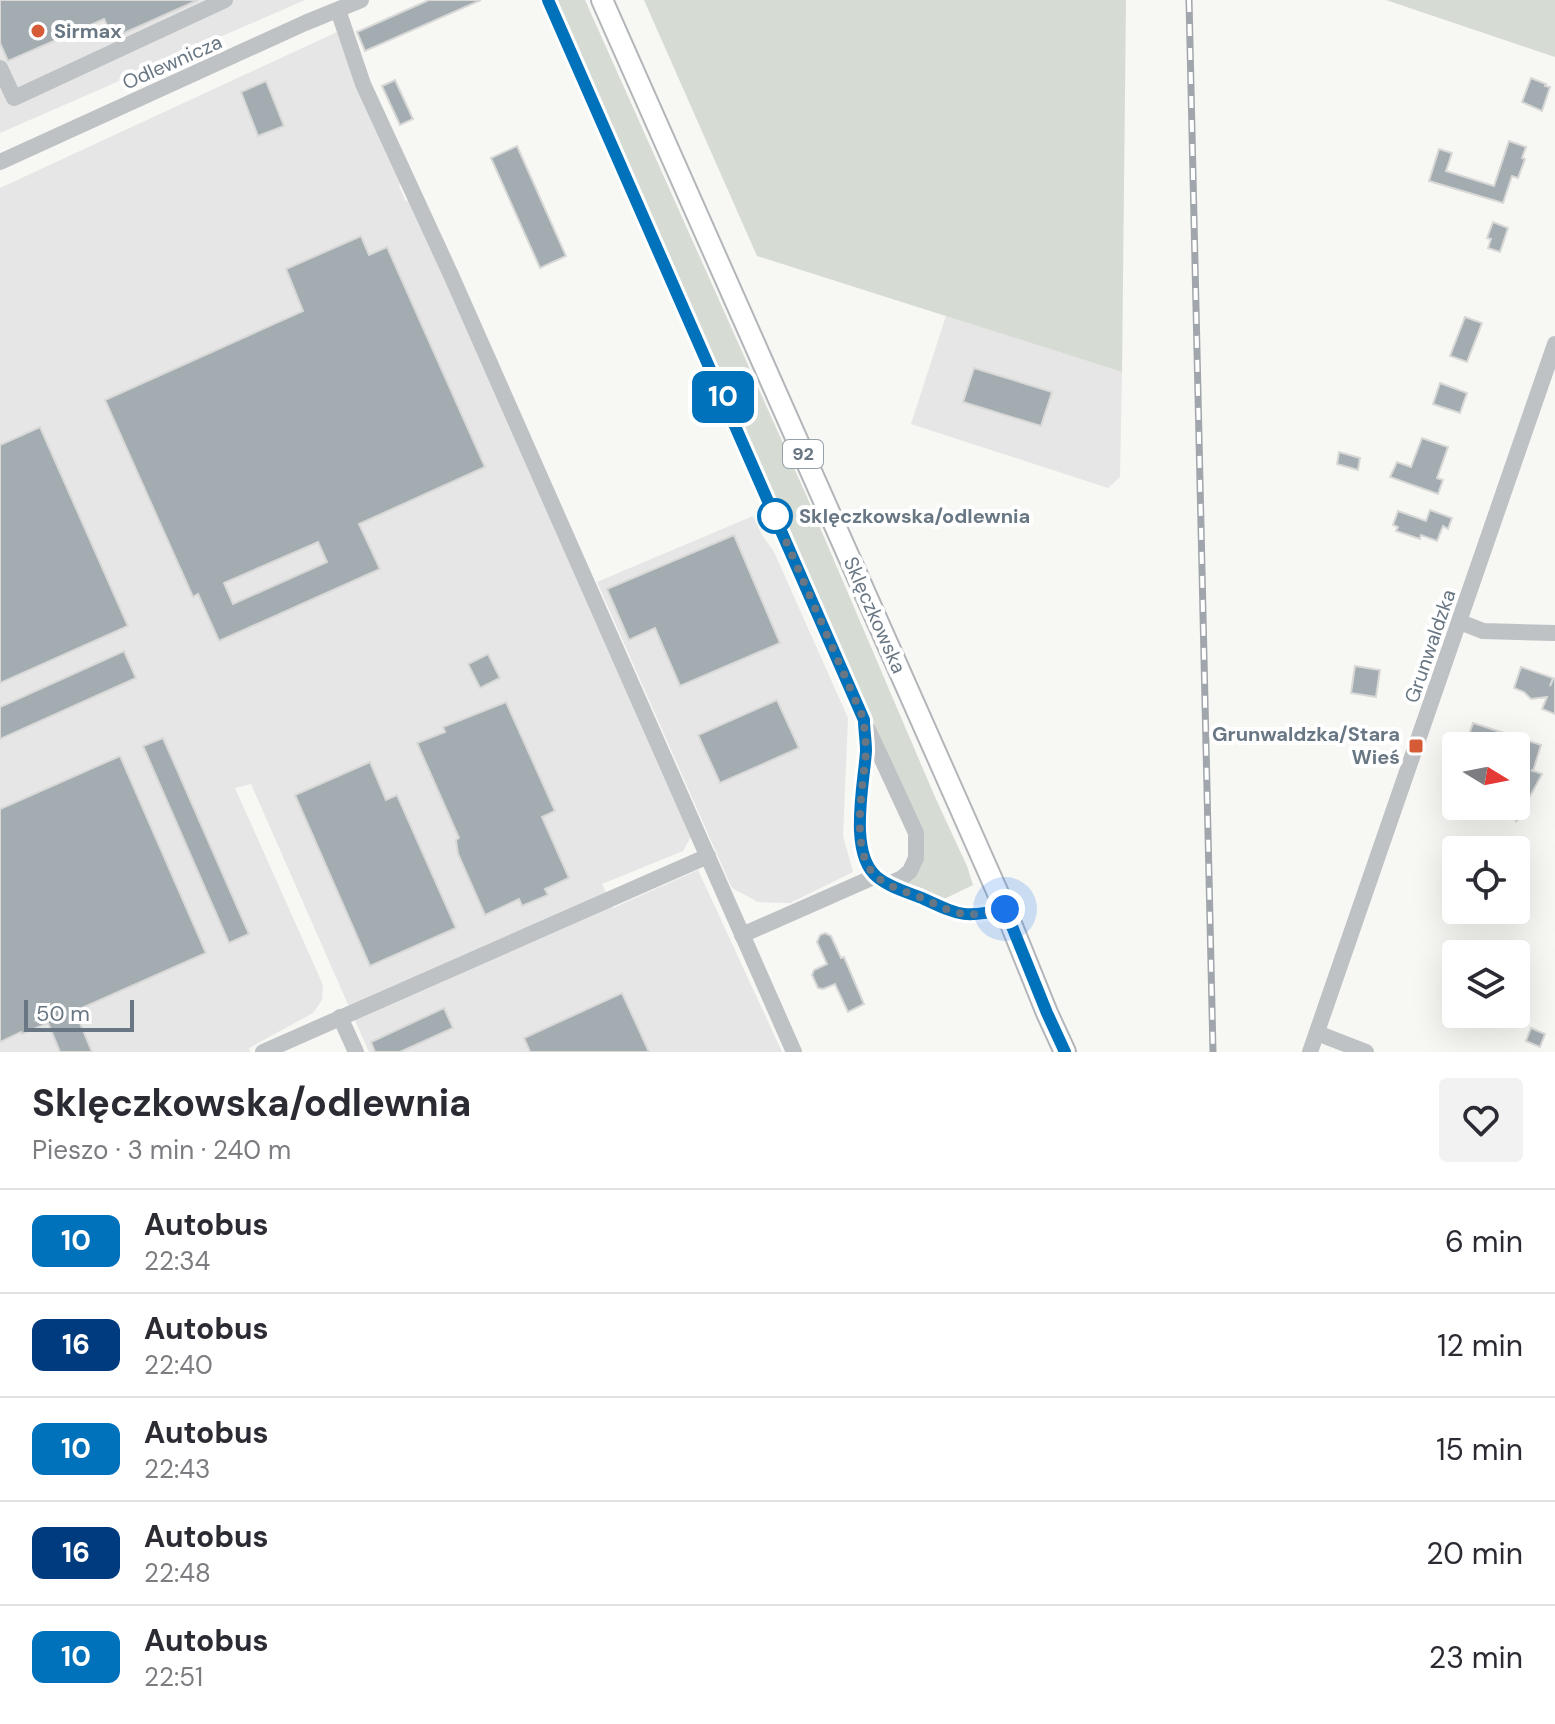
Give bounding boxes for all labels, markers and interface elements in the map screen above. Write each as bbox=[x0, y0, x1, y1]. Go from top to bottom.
place label: Sirmax bbox=[54, 18, 122, 44]
marker: Sirmax bbox=[29, 22, 47, 40]
street label: Odlewnicza bbox=[118, 28, 226, 96]
line badge: 10 bbox=[687, 371, 759, 423]
text: 10 bbox=[708, 378, 738, 415]
road number: 92 bbox=[783, 440, 823, 468]
marker: Sklęczkowska/odlewnia bbox=[758, 499, 792, 533]
place label: Sklęczkowska/odlewnia bbox=[799, 503, 1030, 529]
street label: Sklęczkowska bbox=[838, 553, 912, 677]
street label: Grunwaldzka bbox=[1398, 586, 1462, 706]
place label: Grunwaldzka/Stara Wieś bbox=[1212, 721, 1400, 770]
north arrow bbox=[1442, 732, 1530, 820]
map controls bbox=[1442, 732, 1530, 1028]
marker: Grunwaldzka/Stara Wieś bbox=[1407, 737, 1425, 755]
button: locate bbox=[1442, 836, 1530, 924]
your location bbox=[985, 889, 1025, 929]
button: layers bbox=[1442, 940, 1530, 1028]
scale bar bbox=[24, 996, 134, 1032]
text: 50 m bbox=[36, 999, 90, 1028]
text: Sklęczkowska/odlewnia bbox=[32, 1078, 471, 1128]
button: heart bbox=[1439, 1078, 1523, 1162]
text: Pieszo · 3 min · 240 m bbox=[32, 1133, 291, 1167]
text: Autobus bbox=[144, 1205, 268, 1244]
text: 10 bbox=[61, 1222, 91, 1259]
text: 6 min bbox=[1445, 1222, 1523, 1261]
text: 22:34 bbox=[144, 1244, 210, 1278]
text: Autobus bbox=[144, 1309, 268, 1348]
text: 16 bbox=[62, 1326, 90, 1363]
text: 12 min bbox=[1437, 1326, 1523, 1365]
text: 22:40 bbox=[144, 1348, 213, 1382]
text: Autobus bbox=[144, 1413, 268, 1452]
text: 10 bbox=[61, 1430, 91, 1467]
text: 15 min bbox=[1436, 1430, 1523, 1469]
text: 22:43 bbox=[144, 1452, 210, 1486]
text: Autobus bbox=[144, 1517, 268, 1556]
text: 16 bbox=[62, 1534, 90, 1571]
text: 20 min bbox=[1426, 1534, 1523, 1573]
text: 22:48 bbox=[144, 1556, 211, 1590]
text: Autobus bbox=[144, 1621, 268, 1660]
text: 10 bbox=[61, 1638, 91, 1675]
text: 23 min bbox=[1429, 1638, 1523, 1677]
text: 22:51 bbox=[144, 1660, 203, 1694]

